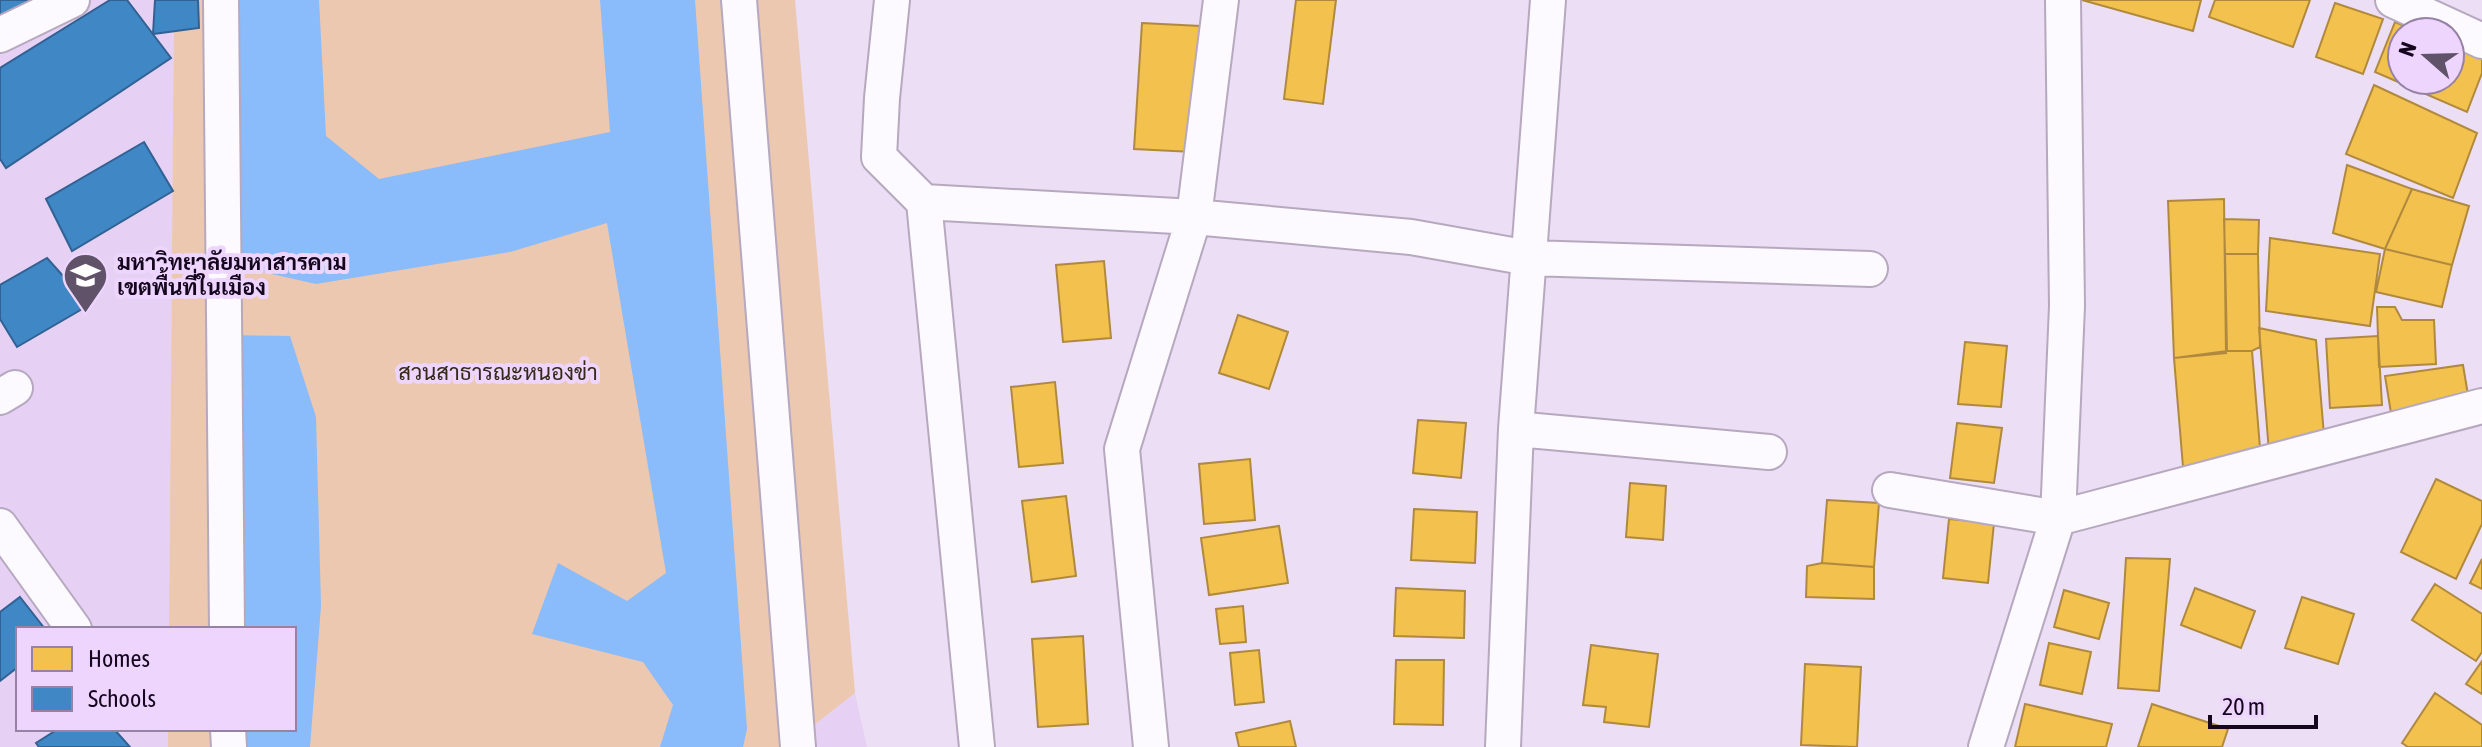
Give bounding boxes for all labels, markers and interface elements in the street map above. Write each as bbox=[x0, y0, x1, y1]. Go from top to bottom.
north arrow bbox=[2386, 16, 2466, 96]
text: N bbox=[2393, 39, 2422, 60]
place label: มหาวิทยาลัยมหาสารคาม เขตพื้นที่ในเมือง bbox=[117, 249, 347, 300]
school or university icon: มหาวิทยาลัยมหาสารคาม เขตพื้นที่ในเมือง bbox=[62, 251, 110, 314]
park label: สวนสาธารณะหนองข่า bbox=[398, 359, 598, 385]
legend bbox=[16, 627, 296, 731]
text: Homes bbox=[88, 645, 150, 672]
scale bar bbox=[2210, 679, 2316, 729]
text: Schools bbox=[88, 685, 156, 712]
text: 20 m bbox=[2222, 693, 2265, 720]

